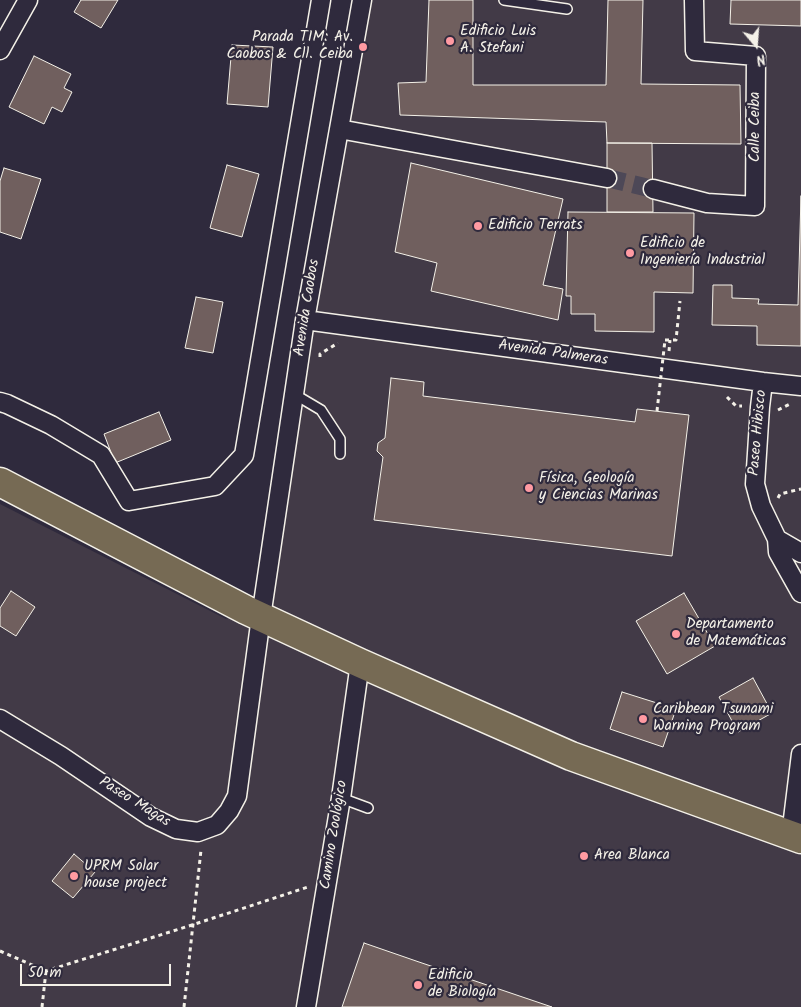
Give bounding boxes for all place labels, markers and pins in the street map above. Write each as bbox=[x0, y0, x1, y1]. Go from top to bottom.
place label: Edificio Luis A. Stefani bbox=[460, 23, 536, 58]
place label: Parada TIM: Av. Caobos & Cll. Ceiba bbox=[226, 29, 353, 64]
marker: Edificio Luis A. Stefani bbox=[444, 35, 456, 47]
marker: Parada TIM: Av. Caobos & Cll. Ceiba bbox=[357, 41, 369, 53]
place label: Edificio Terrats bbox=[488, 217, 583, 235]
marker: Edificio Terrats bbox=[472, 220, 484, 232]
place label: Edificio de Ingeniería Industrial bbox=[640, 235, 765, 270]
marker: Edificio de Ingeniería Industrial bbox=[624, 247, 636, 259]
place label: Física, Geología y Ciencias Marinas bbox=[539, 470, 658, 505]
marker: Física, Geología y Ciencias Marinas bbox=[523, 482, 535, 494]
place label: Departamento de Matemáticas bbox=[686, 616, 786, 651]
marker: Departamento de Matemáticas bbox=[670, 628, 682, 640]
place label: Caribbean Tsunami Warning Program bbox=[653, 701, 773, 736]
marker: Caribbean Tsunami Warning Program bbox=[637, 713, 649, 725]
place label: Area Blanca bbox=[594, 847, 670, 865]
marker: Area Blanca bbox=[578, 850, 590, 862]
place label: UPRM Solar house project bbox=[84, 858, 167, 893]
marker: UPRM Solar house project bbox=[68, 870, 80, 882]
place label: Edificio de Biología bbox=[428, 967, 496, 1002]
marker: Edificio de Biología bbox=[412, 979, 424, 991]

